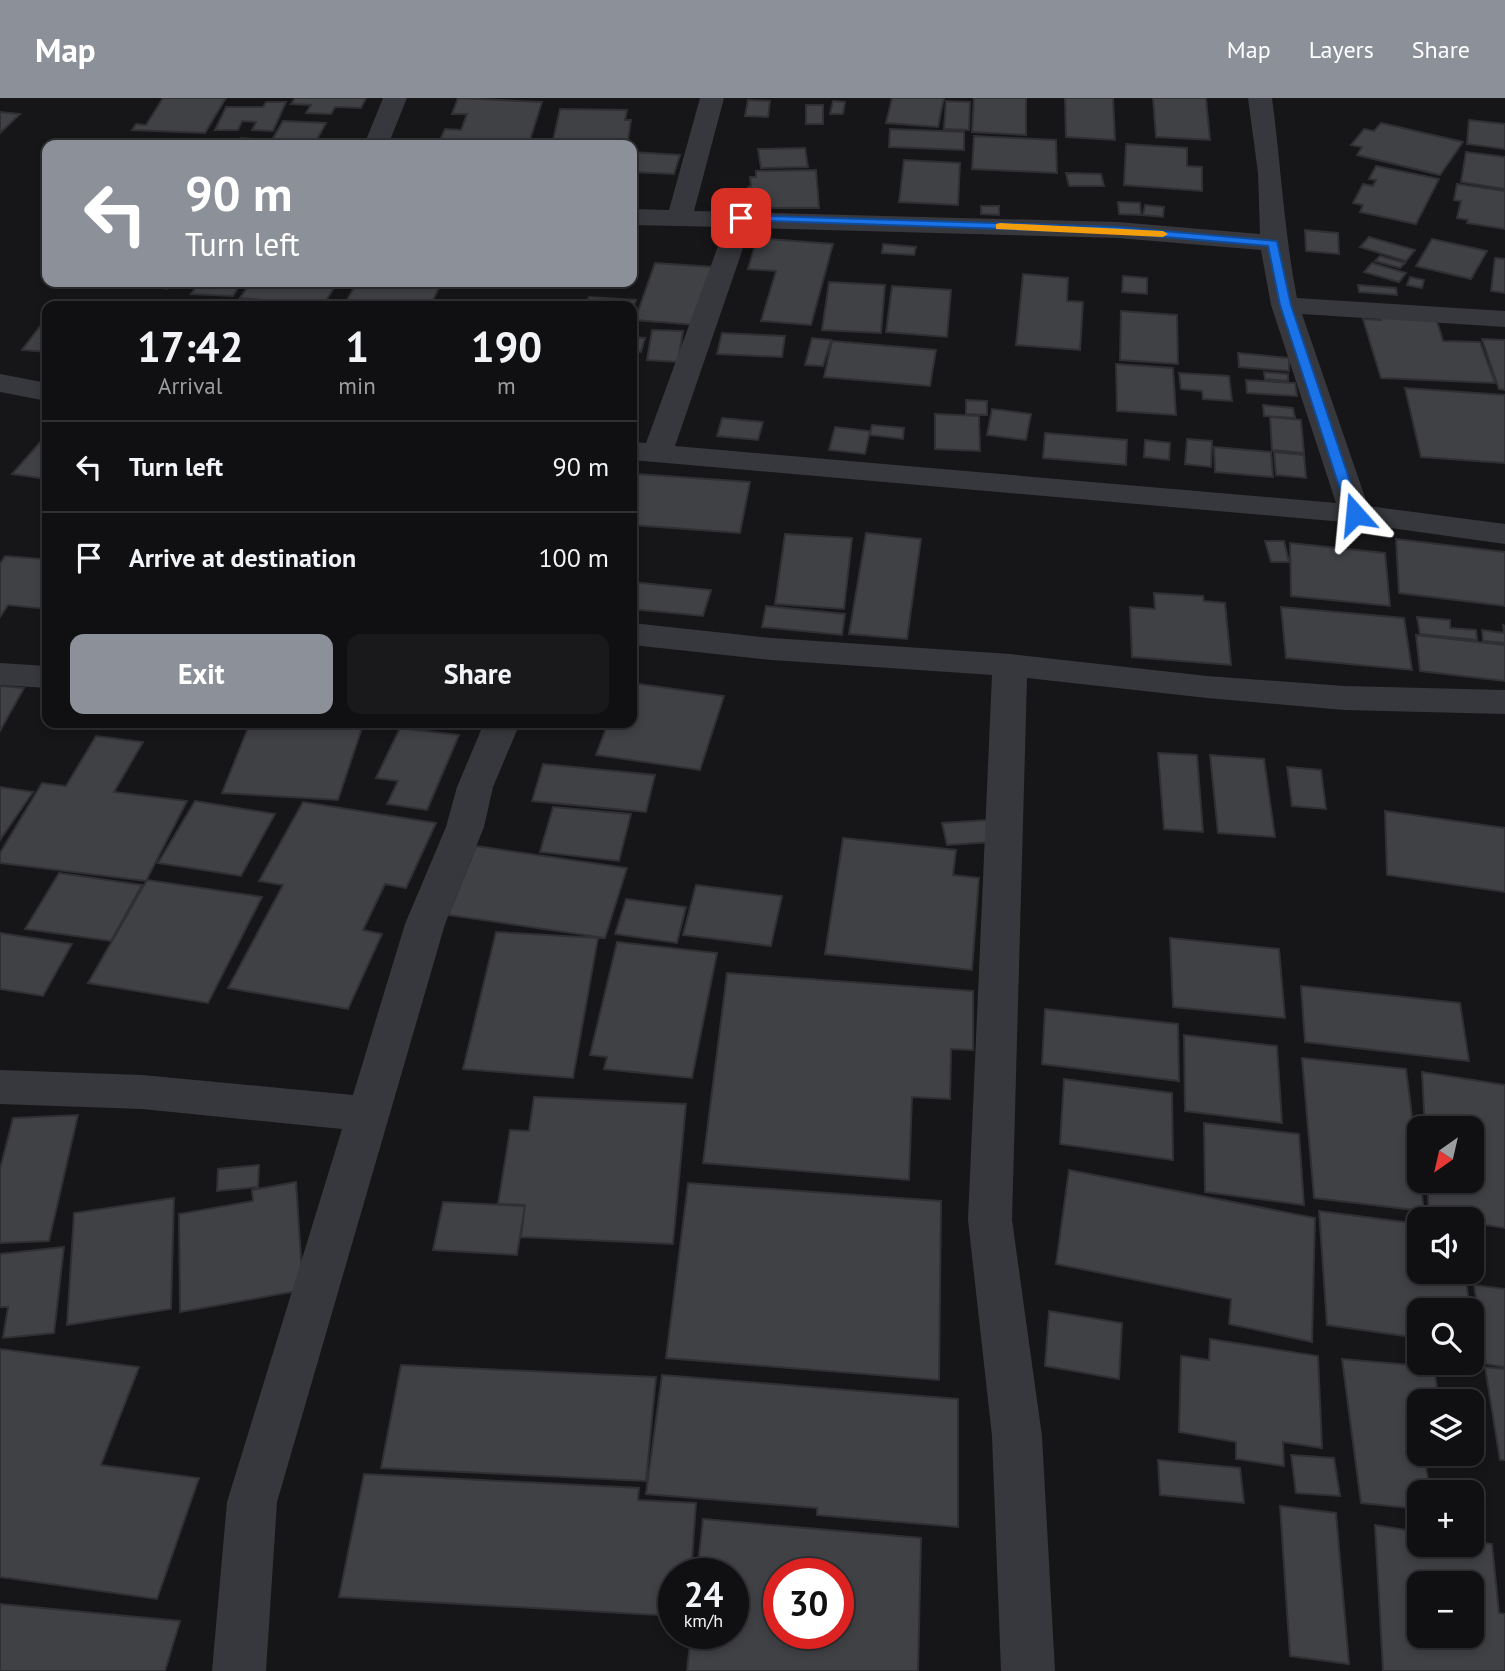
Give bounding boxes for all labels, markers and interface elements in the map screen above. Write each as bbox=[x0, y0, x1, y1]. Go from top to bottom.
text: Map bbox=[35, 28, 96, 71]
text: Map bbox=[1227, 34, 1271, 65]
text: Layers bbox=[1309, 34, 1374, 65]
text: Share bbox=[1412, 34, 1470, 65]
text: 90 m bbox=[185, 161, 292, 225]
icon: left bbox=[70, 168, 161, 259]
pin bbox=[711, 188, 771, 248]
icon: arrive bbox=[722, 199, 760, 237]
text: Turn left bbox=[185, 223, 300, 265]
text: 17:42 bbox=[137, 319, 243, 374]
text: 1 bbox=[345, 319, 369, 374]
text: 190 bbox=[471, 319, 542, 374]
text: Arrival bbox=[158, 371, 222, 400]
text: min bbox=[338, 371, 376, 400]
text: m bbox=[497, 371, 516, 400]
icon: left bbox=[70, 448, 108, 486]
text: Turn left bbox=[129, 450, 223, 483]
text: 90 m bbox=[553, 450, 609, 483]
position arrow bbox=[1318, 477, 1392, 551]
icon: arrive bbox=[70, 539, 108, 577]
text: Arrive at destination bbox=[129, 541, 356, 574]
text: 100 m bbox=[538, 541, 609, 574]
button: Exit bbox=[70, 634, 333, 714]
button: Share bbox=[347, 634, 609, 714]
north arrow bbox=[1407, 1116, 1484, 1194]
map controls bbox=[1407, 1116, 1484, 1648]
button: sound bbox=[1407, 1207, 1484, 1284]
button: search bbox=[1407, 1298, 1484, 1375]
button: layers bbox=[1407, 1389, 1484, 1466]
button: + bbox=[1407, 1480, 1484, 1557]
speed limit sign: 30 bbox=[763, 1558, 854, 1649]
text: 24 bbox=[684, 1571, 723, 1617]
button: − bbox=[1407, 1571, 1484, 1648]
text: km/h bbox=[684, 1609, 723, 1632]

